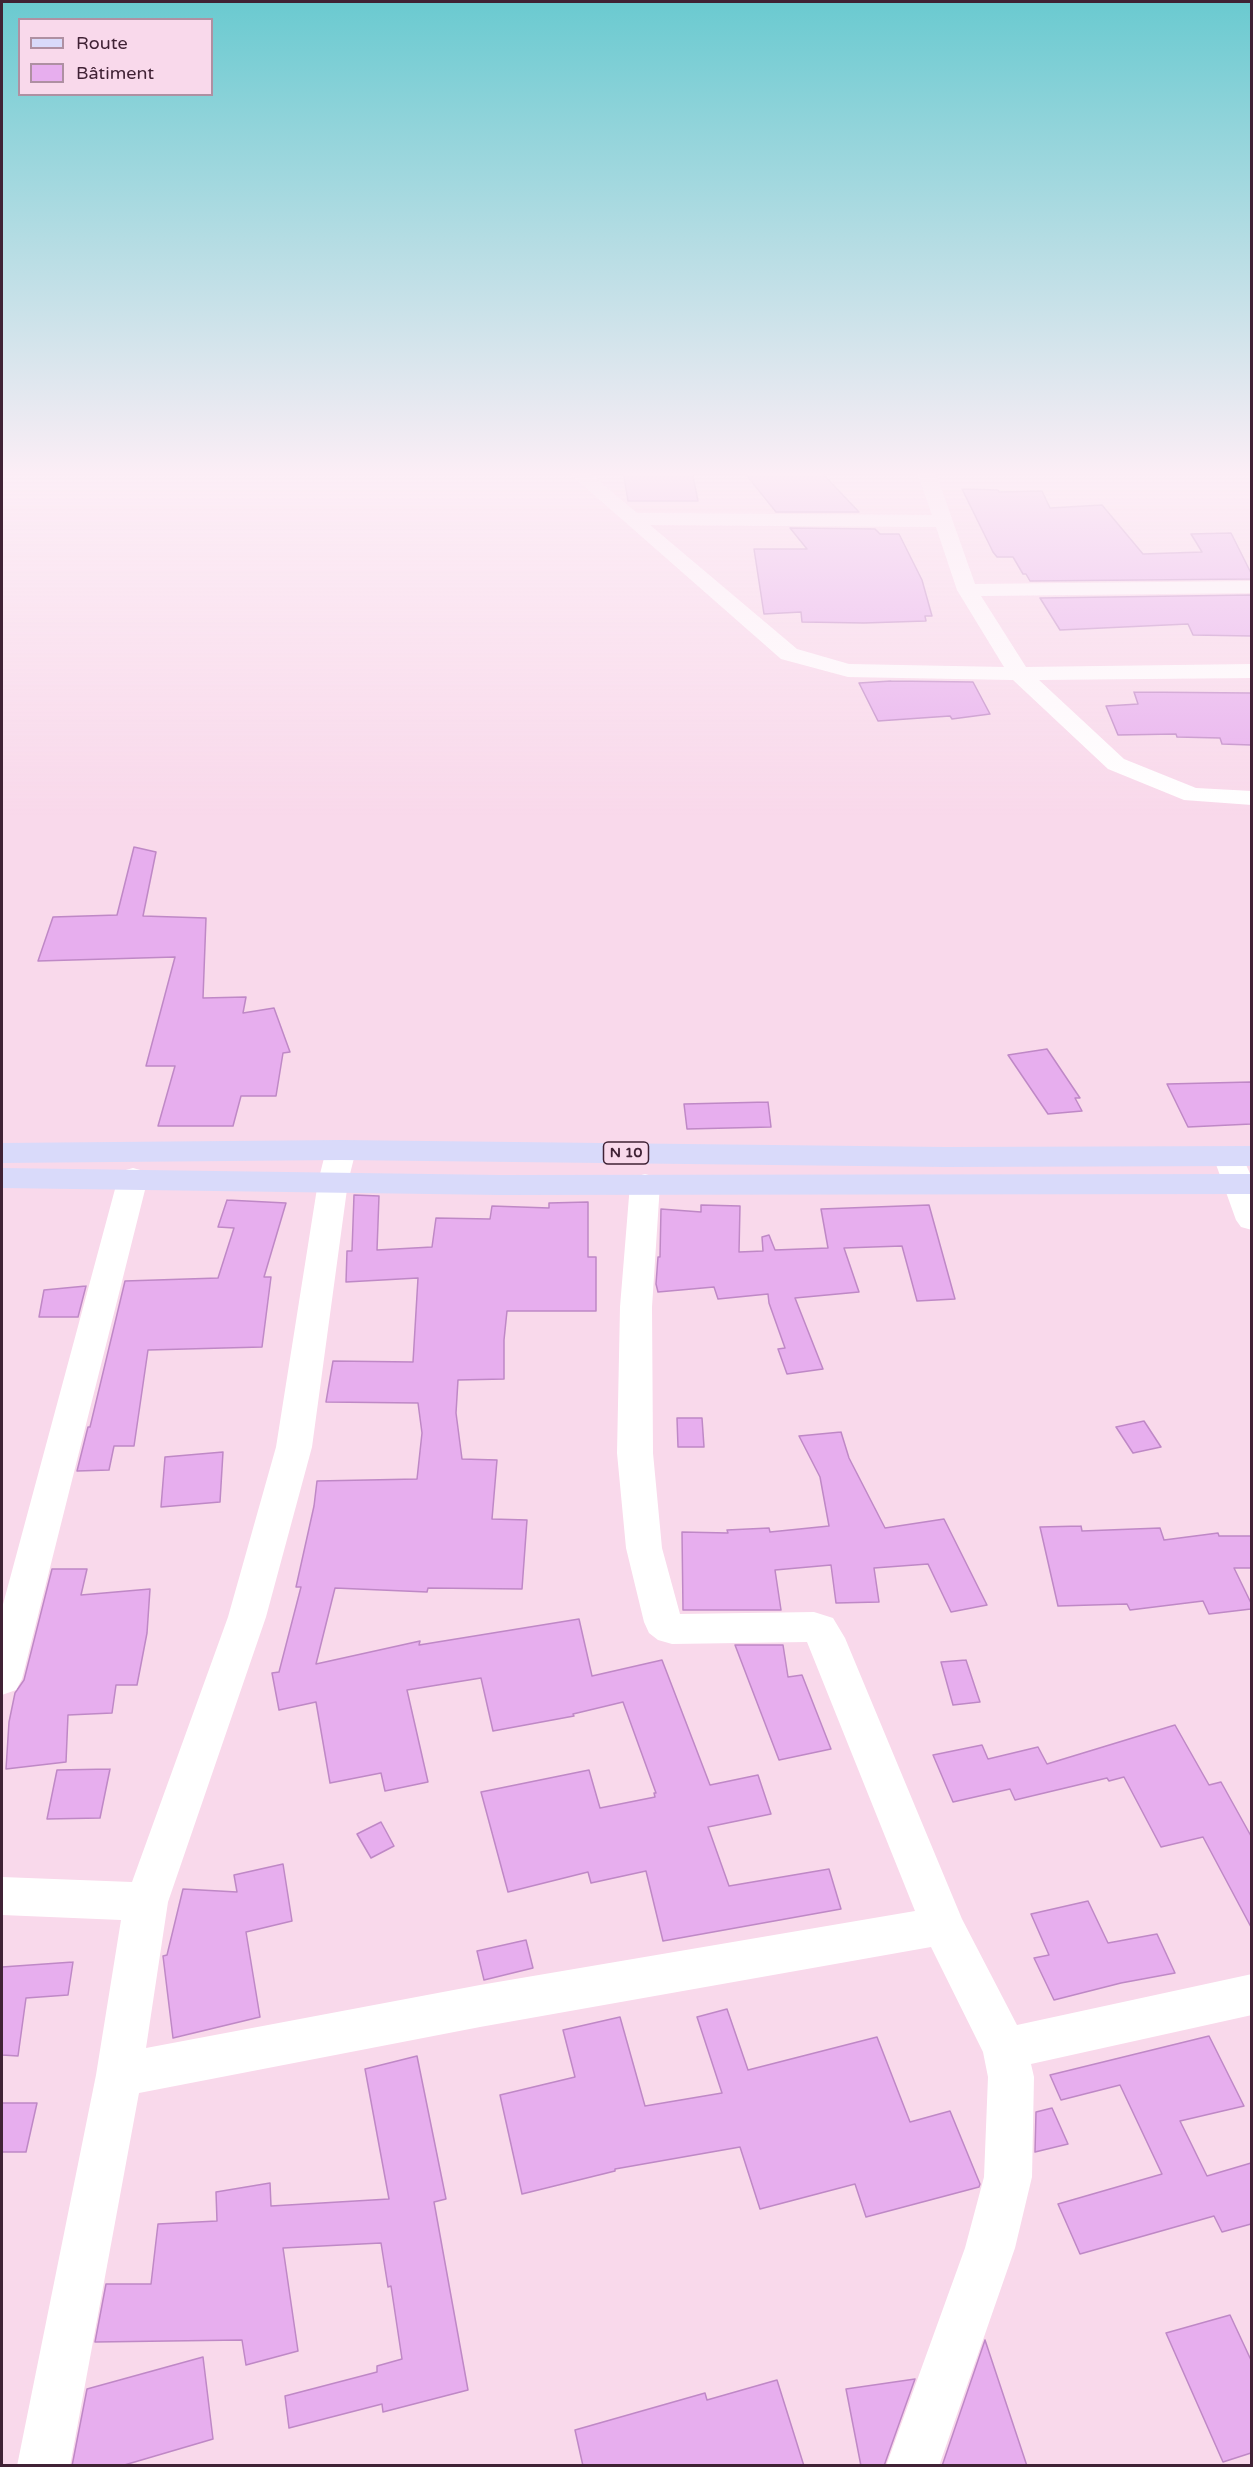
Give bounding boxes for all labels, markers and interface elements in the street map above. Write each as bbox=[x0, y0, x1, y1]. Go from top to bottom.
legend bbox=[18, 18, 213, 96]
text: Route bbox=[76, 32, 128, 54]
text: Bâtiment bbox=[76, 62, 154, 84]
road number: N 10 bbox=[604, 1142, 648, 1164]

